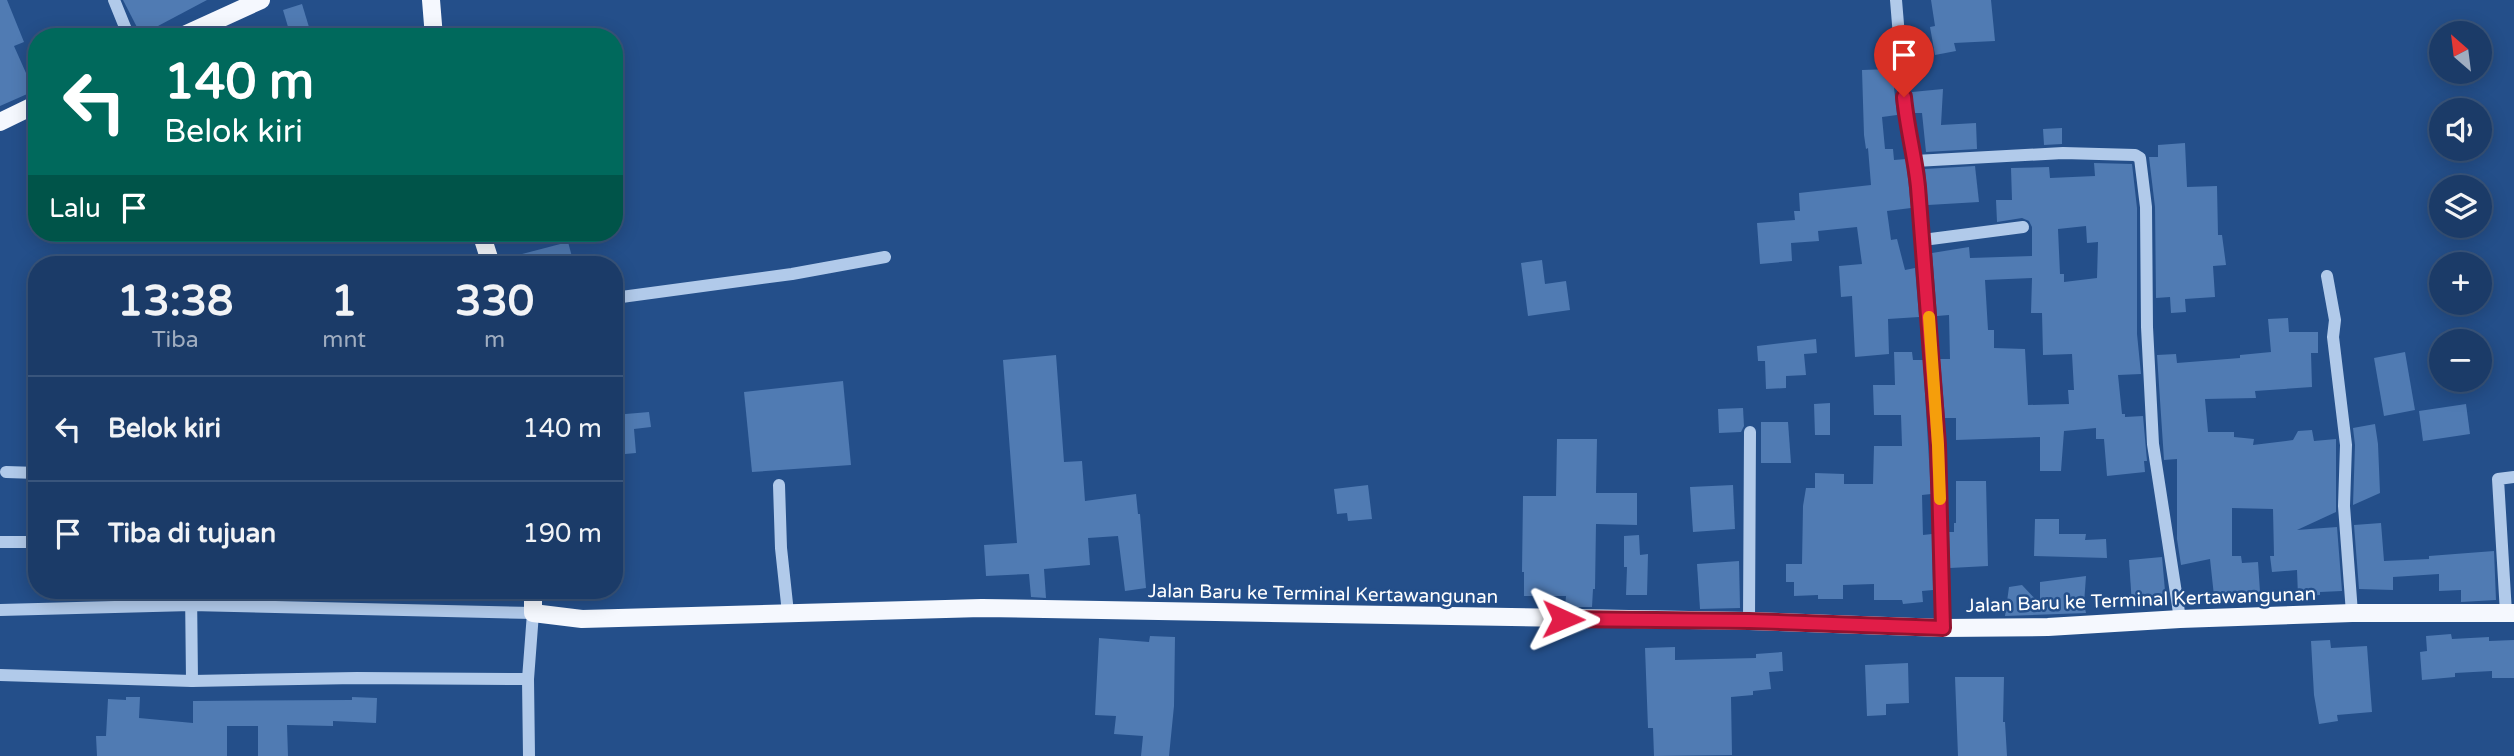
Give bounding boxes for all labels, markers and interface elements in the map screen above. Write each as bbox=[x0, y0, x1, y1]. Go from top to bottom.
north arrow bbox=[2429, 21, 2492, 84]
map controls bbox=[2429, 21, 2492, 392]
pin bbox=[1874, 25, 1934, 97]
icon: arrive bbox=[1885, 36, 1923, 74]
text: 140 m bbox=[164, 53, 314, 112]
icon: left bbox=[49, 56, 140, 147]
button: sound bbox=[2429, 98, 2492, 161]
text: Belok kiri bbox=[164, 113, 303, 151]
button: layers bbox=[2429, 175, 2492, 238]
icon: arrive bbox=[115, 189, 153, 227]
text: Lalu bbox=[49, 193, 101, 224]
button: + bbox=[2429, 252, 2492, 315]
text: 13:38 bbox=[117, 276, 233, 327]
text: 1 bbox=[331, 276, 357, 327]
text: 330 bbox=[455, 276, 534, 327]
text: Tiba bbox=[152, 326, 199, 354]
text: mnt bbox=[322, 326, 366, 354]
text: m bbox=[484, 326, 505, 354]
button: − bbox=[2429, 329, 2492, 392]
icon: left bbox=[49, 410, 87, 448]
text: Belok kiri bbox=[108, 413, 221, 444]
text: 140 m bbox=[522, 413, 602, 444]
icon: arrive bbox=[49, 515, 87, 553]
text: Tiba di tujuan bbox=[108, 518, 276, 549]
text: 190 m bbox=[522, 518, 602, 549]
street label: Jalan Baru ke Terminal Kertawangunan bbox=[1148, 580, 1498, 608]
position arrow bbox=[1526, 582, 1600, 656]
street label: Jalan Baru ke Terminal Kertawangunan bbox=[1965, 583, 2317, 617]

